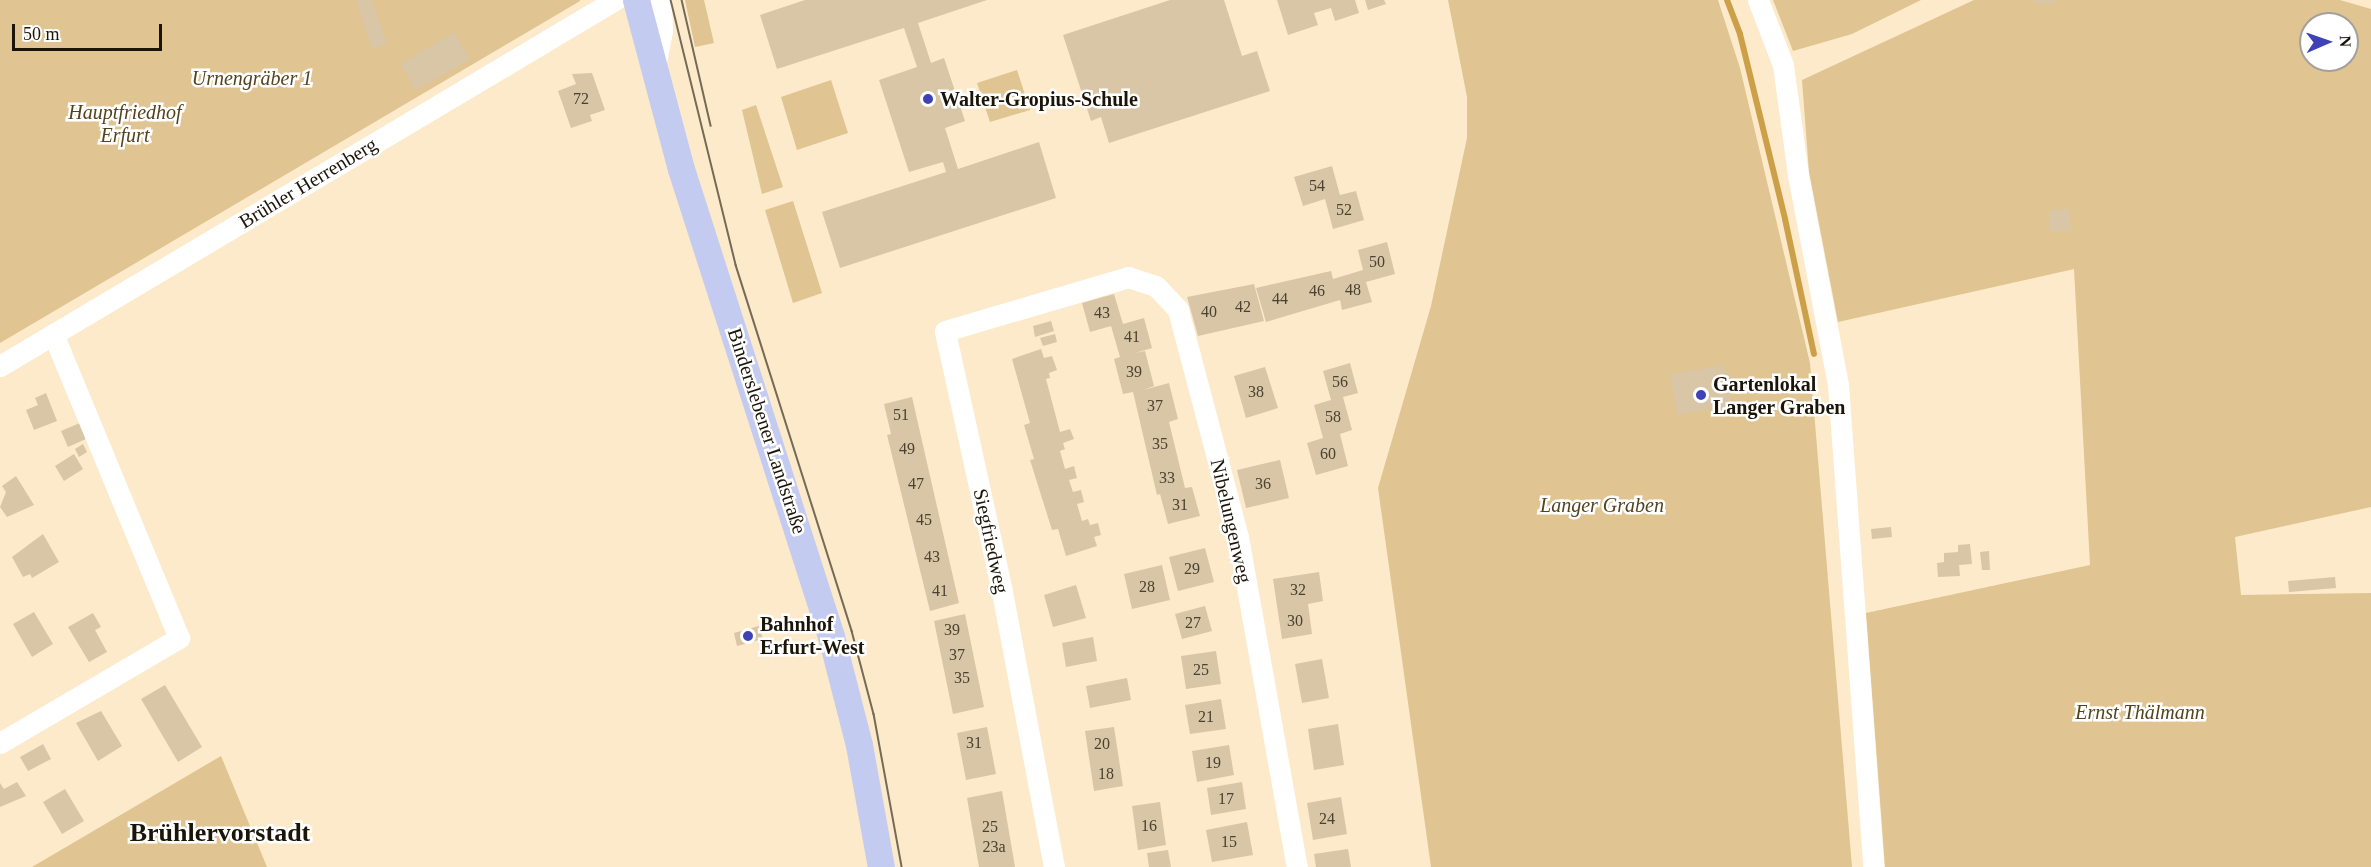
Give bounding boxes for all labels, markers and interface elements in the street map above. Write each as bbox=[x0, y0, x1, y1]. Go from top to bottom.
scale bar bbox=[15, 12, 165, 50]
north arrow bbox=[2299, 12, 2359, 72]
text: 50 m bbox=[23, 24, 60, 44]
text: N bbox=[2337, 35, 2354, 47]
park label: Urnengräber 1 bbox=[192, 66, 312, 90]
place label: Walter-Gropius-Schule bbox=[940, 87, 1138, 111]
house number: 72 bbox=[573, 89, 589, 109]
marker: Walter-Gropius-Schule bbox=[921, 92, 935, 106]
park label: Hauptfriedhof Erfurt bbox=[68, 101, 182, 148]
street label: Brühler Herrenberg bbox=[235, 132, 381, 234]
house number: 54 bbox=[1309, 176, 1325, 196]
house number: 52 bbox=[1336, 200, 1352, 220]
house number: 50 bbox=[1369, 252, 1385, 272]
house number: 48 bbox=[1345, 280, 1361, 300]
house number: 46 bbox=[1309, 281, 1325, 301]
house number: 44 bbox=[1272, 289, 1288, 309]
house number: 42 bbox=[1235, 297, 1251, 317]
house number: 40 bbox=[1201, 302, 1217, 322]
house number: 43 bbox=[1094, 303, 1110, 323]
street label: Binderslebener Landstraße bbox=[722, 325, 812, 537]
house number: 41 bbox=[1124, 327, 1140, 347]
house number: 39 bbox=[1126, 362, 1142, 382]
house number: 56 bbox=[1332, 372, 1348, 392]
place label: Gartenlokal Langer Graben bbox=[1713, 372, 1846, 419]
house number: 38 bbox=[1248, 382, 1264, 402]
marker: Gartenlokal Langer Graben bbox=[1694, 388, 1708, 402]
house number: 37 bbox=[1147, 396, 1163, 416]
house number: 51 bbox=[893, 405, 909, 425]
house number: 58 bbox=[1325, 407, 1341, 427]
house number: 35 bbox=[1152, 434, 1168, 454]
house number: 49 bbox=[899, 439, 915, 459]
house number: 60 bbox=[1320, 444, 1336, 464]
street label: Nibelungenweg bbox=[1205, 457, 1257, 585]
house number: 33 bbox=[1159, 468, 1175, 488]
house number: 47 bbox=[908, 474, 924, 494]
house number: 36 bbox=[1255, 474, 1271, 494]
street label: Siegfriedweg bbox=[968, 486, 1014, 596]
park label: Langer Graben bbox=[1540, 493, 1664, 517]
house number: 31 bbox=[1172, 495, 1188, 515]
house number: 45 bbox=[916, 510, 932, 530]
house number: 43 bbox=[924, 547, 940, 567]
house number: 29 bbox=[1184, 559, 1200, 579]
house number: 28 bbox=[1139, 577, 1155, 597]
house number: 32 bbox=[1290, 580, 1306, 600]
house number: 41 bbox=[932, 581, 948, 601]
house number: 30 bbox=[1287, 611, 1303, 631]
place label: Bahnhof Erfurt-West bbox=[760, 612, 864, 659]
house number: 27 bbox=[1185, 613, 1201, 633]
house number: 39 bbox=[944, 620, 960, 640]
marker: Bahnhof Erfurt-West bbox=[741, 629, 755, 643]
house number: 37 bbox=[949, 645, 965, 665]
house number: 25 bbox=[1193, 660, 1209, 680]
house number: 35 bbox=[954, 668, 970, 688]
park label: Ernst Thälmann bbox=[2075, 700, 2205, 724]
house number: 21 bbox=[1198, 707, 1214, 727]
house number: 31 bbox=[966, 733, 982, 753]
house number: 20 bbox=[1094, 734, 1110, 754]
house number: 19 bbox=[1205, 753, 1221, 773]
house number: 18 bbox=[1098, 764, 1114, 784]
house number: 17 bbox=[1218, 789, 1234, 809]
house number: 24 bbox=[1319, 809, 1335, 829]
house number: 16 bbox=[1141, 816, 1157, 836]
district label: Brühlervorstadt bbox=[130, 817, 310, 849]
house number: 25 bbox=[982, 817, 998, 837]
house number: 15 bbox=[1221, 832, 1237, 852]
house number: 23a bbox=[982, 837, 1006, 857]

